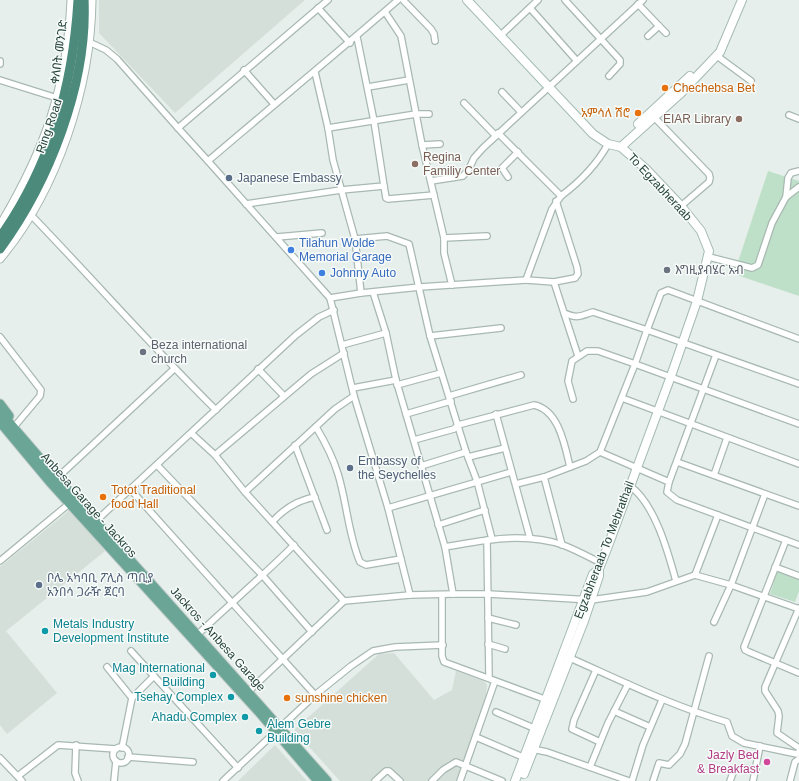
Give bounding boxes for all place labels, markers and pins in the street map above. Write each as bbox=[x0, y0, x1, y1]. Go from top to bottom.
place label: Chechebsa Bet bbox=[673, 81, 756, 95]
marker: Chechebsa Bet bbox=[660, 83, 670, 93]
place label: አምሳለ ሽሮ bbox=[581, 106, 630, 120]
marker: አምሳለ ሽሮ bbox=[633, 108, 643, 118]
place label: EIAR Library bbox=[663, 112, 731, 126]
marker: EIAR Library bbox=[734, 114, 744, 124]
place label: Regina Familiy Center bbox=[423, 150, 500, 178]
marker: Regina Familiy Center bbox=[410, 159, 420, 169]
place label: Japanese Embassy bbox=[237, 171, 342, 185]
marker: Japanese Embassy bbox=[224, 173, 234, 183]
place label: Tilahun Wolde Memorial Garage bbox=[299, 236, 392, 264]
marker: Tilahun Wolde Memorial Garage bbox=[286, 245, 296, 255]
place label: እግዚያብሄር አብ bbox=[675, 263, 744, 277]
marker: እግዚያብሄር አብ bbox=[662, 265, 672, 275]
place label: Johnny Auto bbox=[330, 266, 396, 280]
marker: Johnny Auto bbox=[317, 268, 327, 278]
place label: Beza international church bbox=[151, 338, 247, 366]
marker: Beza international church bbox=[138, 347, 148, 357]
place label: Embassy of the Seychelles bbox=[358, 454, 436, 482]
marker: Embassy of the Seychelles bbox=[345, 463, 355, 473]
place label: Totot Traditional food Hall bbox=[111, 483, 196, 511]
marker: Totot Traditional food Hall bbox=[98, 492, 108, 502]
place label: ቦሌ አካባቢ ፖሊስ ጣቢያ አንበሳ ጋራዥ ጀርባ bbox=[47, 571, 153, 599]
marker: ቦሌ አካባቢ ፖሊስ ጣቢያ አንበሳ ጋራዥ ጀርባ bbox=[34, 580, 44, 590]
place label: Metals Industry Development Institute bbox=[53, 617, 169, 645]
marker: Metals Industry Development Institute bbox=[40, 626, 50, 636]
place label: Mag International Building bbox=[112, 661, 205, 689]
marker: Mag International Building bbox=[208, 670, 218, 680]
place label: Tsehay Complex bbox=[134, 690, 223, 704]
place label: sunshine chicken bbox=[295, 691, 387, 705]
marker: Tsehay Complex bbox=[226, 692, 236, 702]
marker: sunshine chicken bbox=[282, 693, 292, 703]
place label: Ahadu Complex bbox=[152, 710, 237, 724]
marker: Ahadu Complex bbox=[240, 712, 250, 722]
place label: Alem Gebre Building bbox=[267, 717, 331, 745]
marker: Alem Gebre Building bbox=[254, 726, 264, 736]
place label: Jazly Bed & Breakfast bbox=[697, 748, 760, 776]
marker: Jazly Bed & Breakfast bbox=[762, 757, 772, 767]

